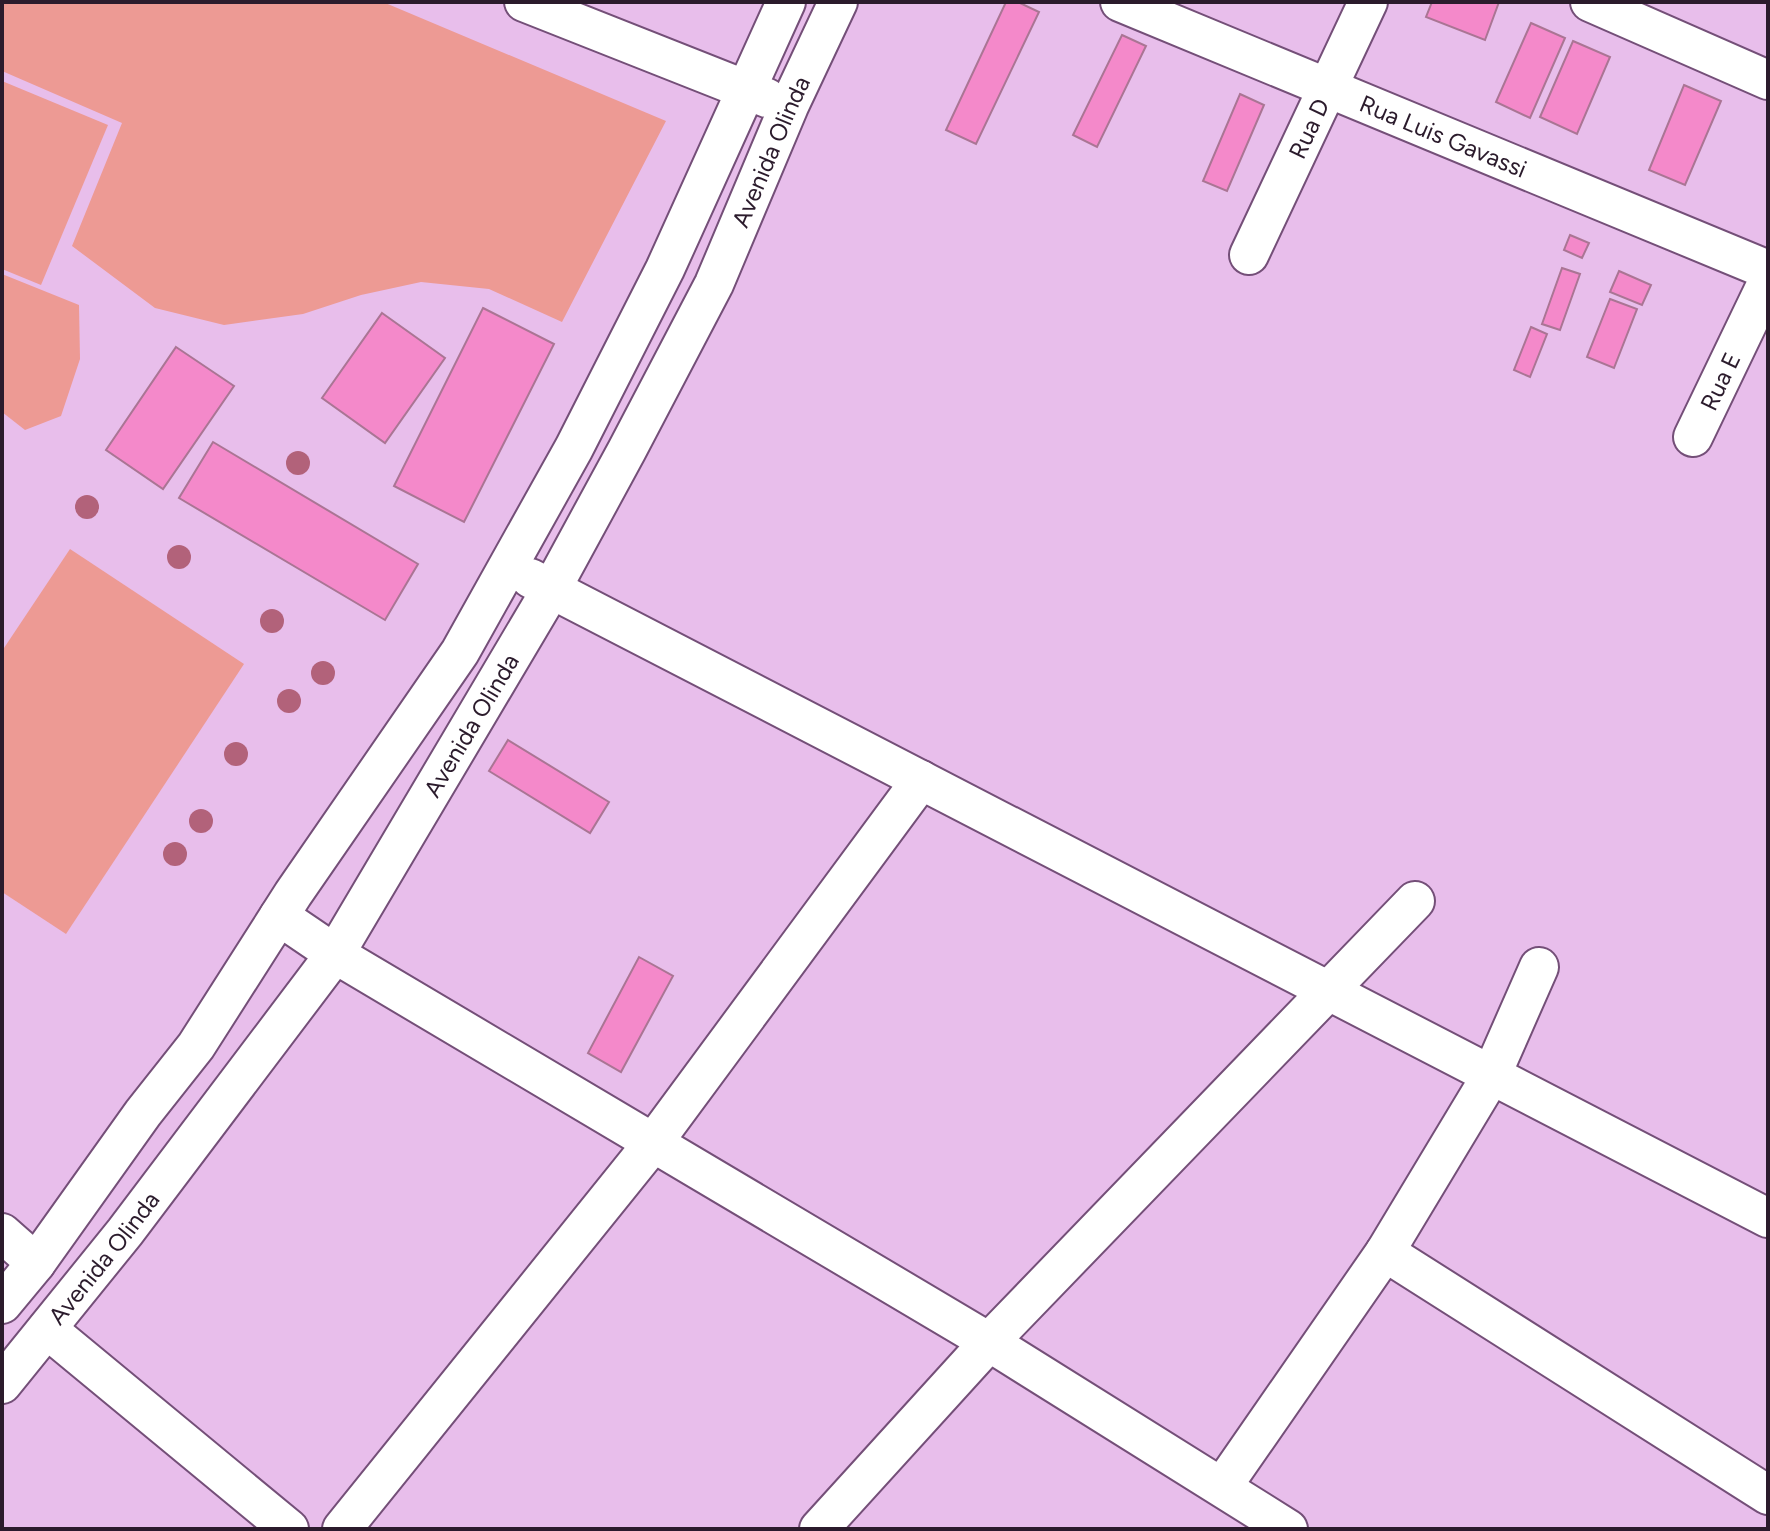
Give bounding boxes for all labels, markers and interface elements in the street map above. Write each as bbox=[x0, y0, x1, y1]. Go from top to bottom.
street label: Avenida Olinda bbox=[725, 71, 816, 231]
street label: Rua Luis Gavassi bbox=[1356, 88, 1531, 183]
street label: Rua D bbox=[1282, 94, 1335, 163]
street label: Rua E bbox=[1694, 347, 1746, 415]
street label: Avenida Olinda bbox=[417, 648, 524, 802]
street label: Avenida Olinda bbox=[42, 1185, 165, 1330]

